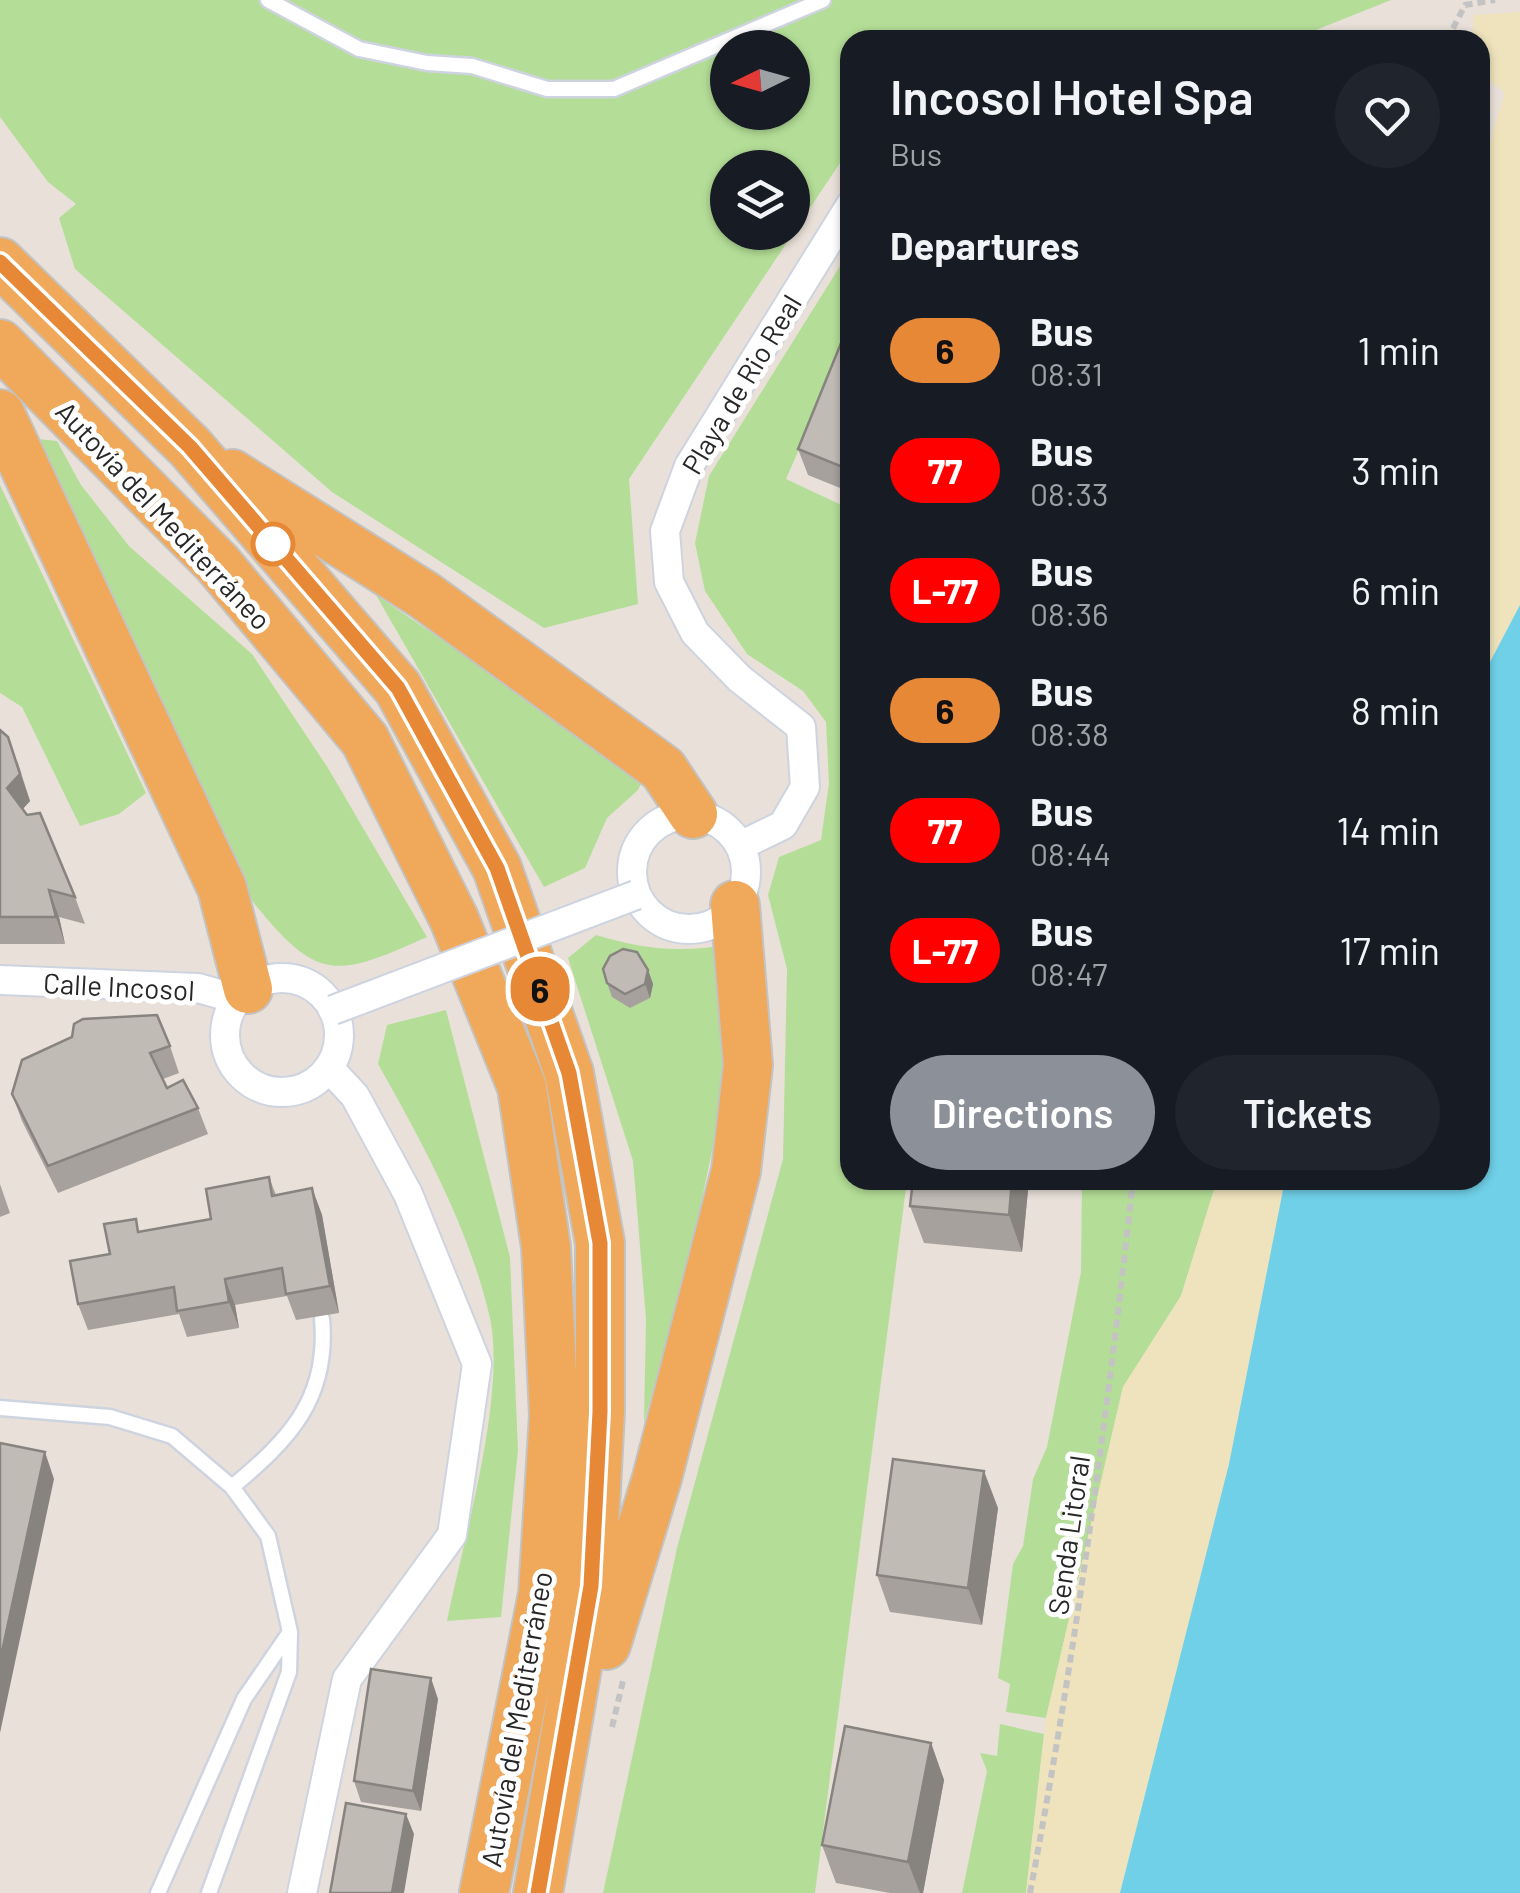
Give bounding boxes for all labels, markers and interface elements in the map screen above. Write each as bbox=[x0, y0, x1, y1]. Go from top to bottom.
north arrow bbox=[710, 30, 810, 130]
map controls bbox=[710, 30, 810, 250]
button: heart bbox=[1335, 63, 1440, 168]
text: Incosol Hotel Spa bbox=[890, 67, 1254, 125]
text: Bus bbox=[890, 134, 942, 172]
button: layers bbox=[710, 150, 810, 250]
text: Departures bbox=[890, 222, 1079, 268]
street label: Playa de Rio Real bbox=[674, 288, 808, 480]
text: Bus bbox=[1030, 308, 1093, 354]
text: 1 min bbox=[1358, 327, 1440, 373]
text: 6 bbox=[936, 329, 954, 371]
text: 08:31 bbox=[1030, 354, 1103, 392]
street label: Autovía del Mediterráneo bbox=[49, 394, 279, 636]
text: Bus bbox=[1030, 428, 1093, 474]
text: 3 min bbox=[1351, 447, 1440, 493]
text: 77 bbox=[928, 449, 962, 491]
text: 08:33 bbox=[1030, 474, 1109, 512]
unlabelled marker bbox=[252, 523, 294, 565]
text: Bus bbox=[1030, 548, 1093, 594]
text: 6 min bbox=[1351, 567, 1440, 613]
text: L-77 bbox=[912, 569, 978, 611]
text: 08:36 bbox=[1030, 594, 1109, 632]
text: Bus bbox=[1030, 668, 1093, 714]
text: 8 min bbox=[1351, 687, 1440, 733]
text: 6 bbox=[936, 689, 954, 731]
text: 08:38 bbox=[1030, 714, 1109, 752]
text: Bus bbox=[1030, 788, 1093, 834]
text: 14 min bbox=[1337, 807, 1440, 853]
text: 77 bbox=[928, 809, 962, 851]
text: 08:44 bbox=[1030, 834, 1111, 872]
text: Bus bbox=[1030, 908, 1093, 954]
text: 17 min bbox=[1340, 927, 1440, 973]
text: L-77 bbox=[912, 929, 978, 971]
text: 08:47 bbox=[1030, 954, 1107, 992]
line badge: 6 bbox=[508, 956, 572, 1022]
street label: Calle Incosol bbox=[42, 965, 196, 1007]
text: 6 bbox=[531, 968, 549, 1010]
button: Directions bbox=[890, 1055, 1155, 1170]
button: Tickets bbox=[1175, 1055, 1440, 1170]
street label: Senda Litoral bbox=[1040, 1453, 1096, 1617]
street label: Autovía del Mediterráneo bbox=[473, 1569, 559, 1869]

